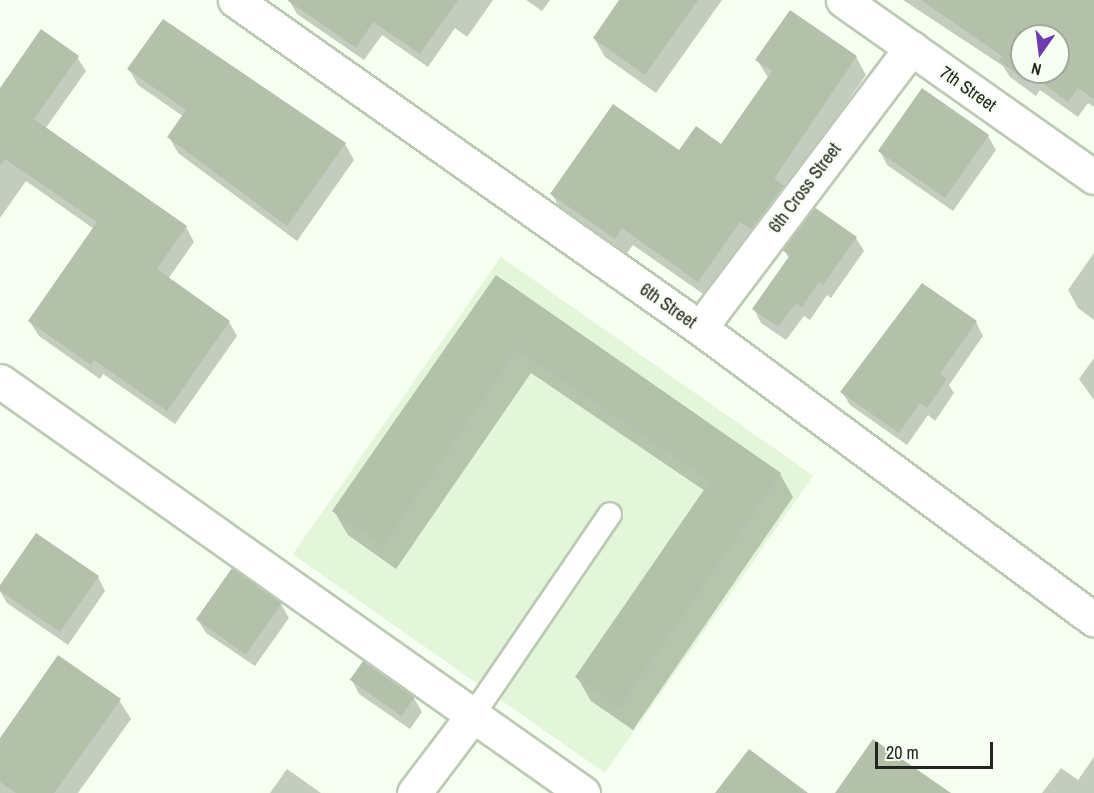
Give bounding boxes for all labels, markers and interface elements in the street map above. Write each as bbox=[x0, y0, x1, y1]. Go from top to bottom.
north arrow bbox=[1010, 24, 1070, 84]
text: N bbox=[1029, 58, 1043, 81]
street label: 7th Street bbox=[936, 62, 1000, 116]
street label: 6th Cross Street bbox=[764, 139, 846, 237]
street label: 6th Street bbox=[636, 279, 700, 333]
scale bar bbox=[878, 730, 996, 768]
text: 20 m bbox=[886, 740, 919, 765]

